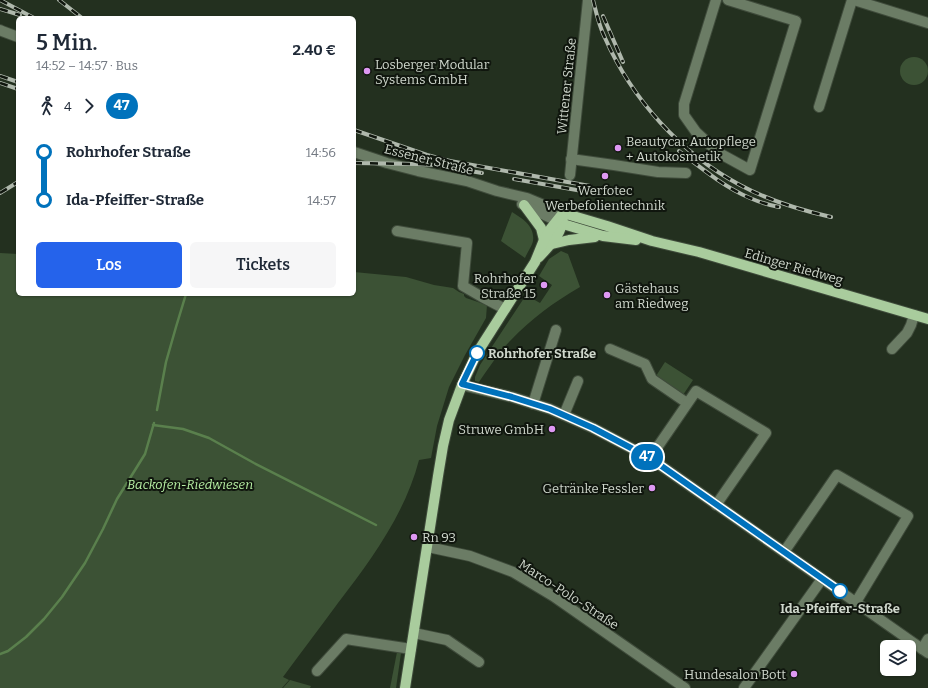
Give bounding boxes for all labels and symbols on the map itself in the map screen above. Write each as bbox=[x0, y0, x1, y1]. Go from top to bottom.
street label: Wittener Straße bbox=[554, 37, 579, 135]
place label: Losberger Modular Systems GmbH bbox=[375, 57, 490, 87]
marker: Losberger Modular Systems GmbH bbox=[362, 66, 372, 76]
place label: Beautycar Autopflege + Autokosmetik bbox=[626, 134, 756, 164]
street label: Essener Straße bbox=[383, 141, 475, 178]
marker: Beautycar Autopflege + Autokosmetik bbox=[613, 143, 623, 153]
marker: Werfotec Werbefolientechnik bbox=[600, 171, 610, 181]
place label: Werfotec Werbefolientechnik bbox=[545, 183, 666, 213]
street label: Edinger Riedweg bbox=[743, 245, 845, 288]
place label: Rohrhofer Straße 15 bbox=[474, 271, 536, 301]
marker: Rohrhofer Straße 15 bbox=[539, 280, 549, 290]
place label: Gästehaus am Riedweg bbox=[615, 281, 688, 311]
marker: Gästehaus am Riedweg bbox=[602, 290, 612, 300]
marker: Rohrhofer Straße bbox=[469, 345, 485, 361]
place label: Rohrhofer Straße bbox=[488, 346, 596, 361]
place label: Struwe GmbH bbox=[458, 422, 544, 437]
marker: Struwe GmbH bbox=[547, 424, 557, 434]
line badge: 47 bbox=[629, 444, 665, 470]
park label: Backofen-Riedwiesen bbox=[127, 477, 253, 492]
place label: Getränke Fessler bbox=[542, 481, 644, 496]
marker: Getränke Fessler bbox=[647, 483, 657, 493]
place label: Rn 93 bbox=[422, 530, 456, 545]
marker: Rn 93 bbox=[409, 532, 419, 542]
street label: Marco-Polo-Straße bbox=[516, 556, 622, 632]
marker: Ida-Pfeiffer-Straße bbox=[832, 583, 848, 599]
place label: Ida-Pfeiffer-Straße bbox=[780, 601, 900, 616]
place label: Hundesalon Bott bbox=[684, 667, 786, 682]
marker: Hundesalon Bott bbox=[789, 669, 799, 679]

